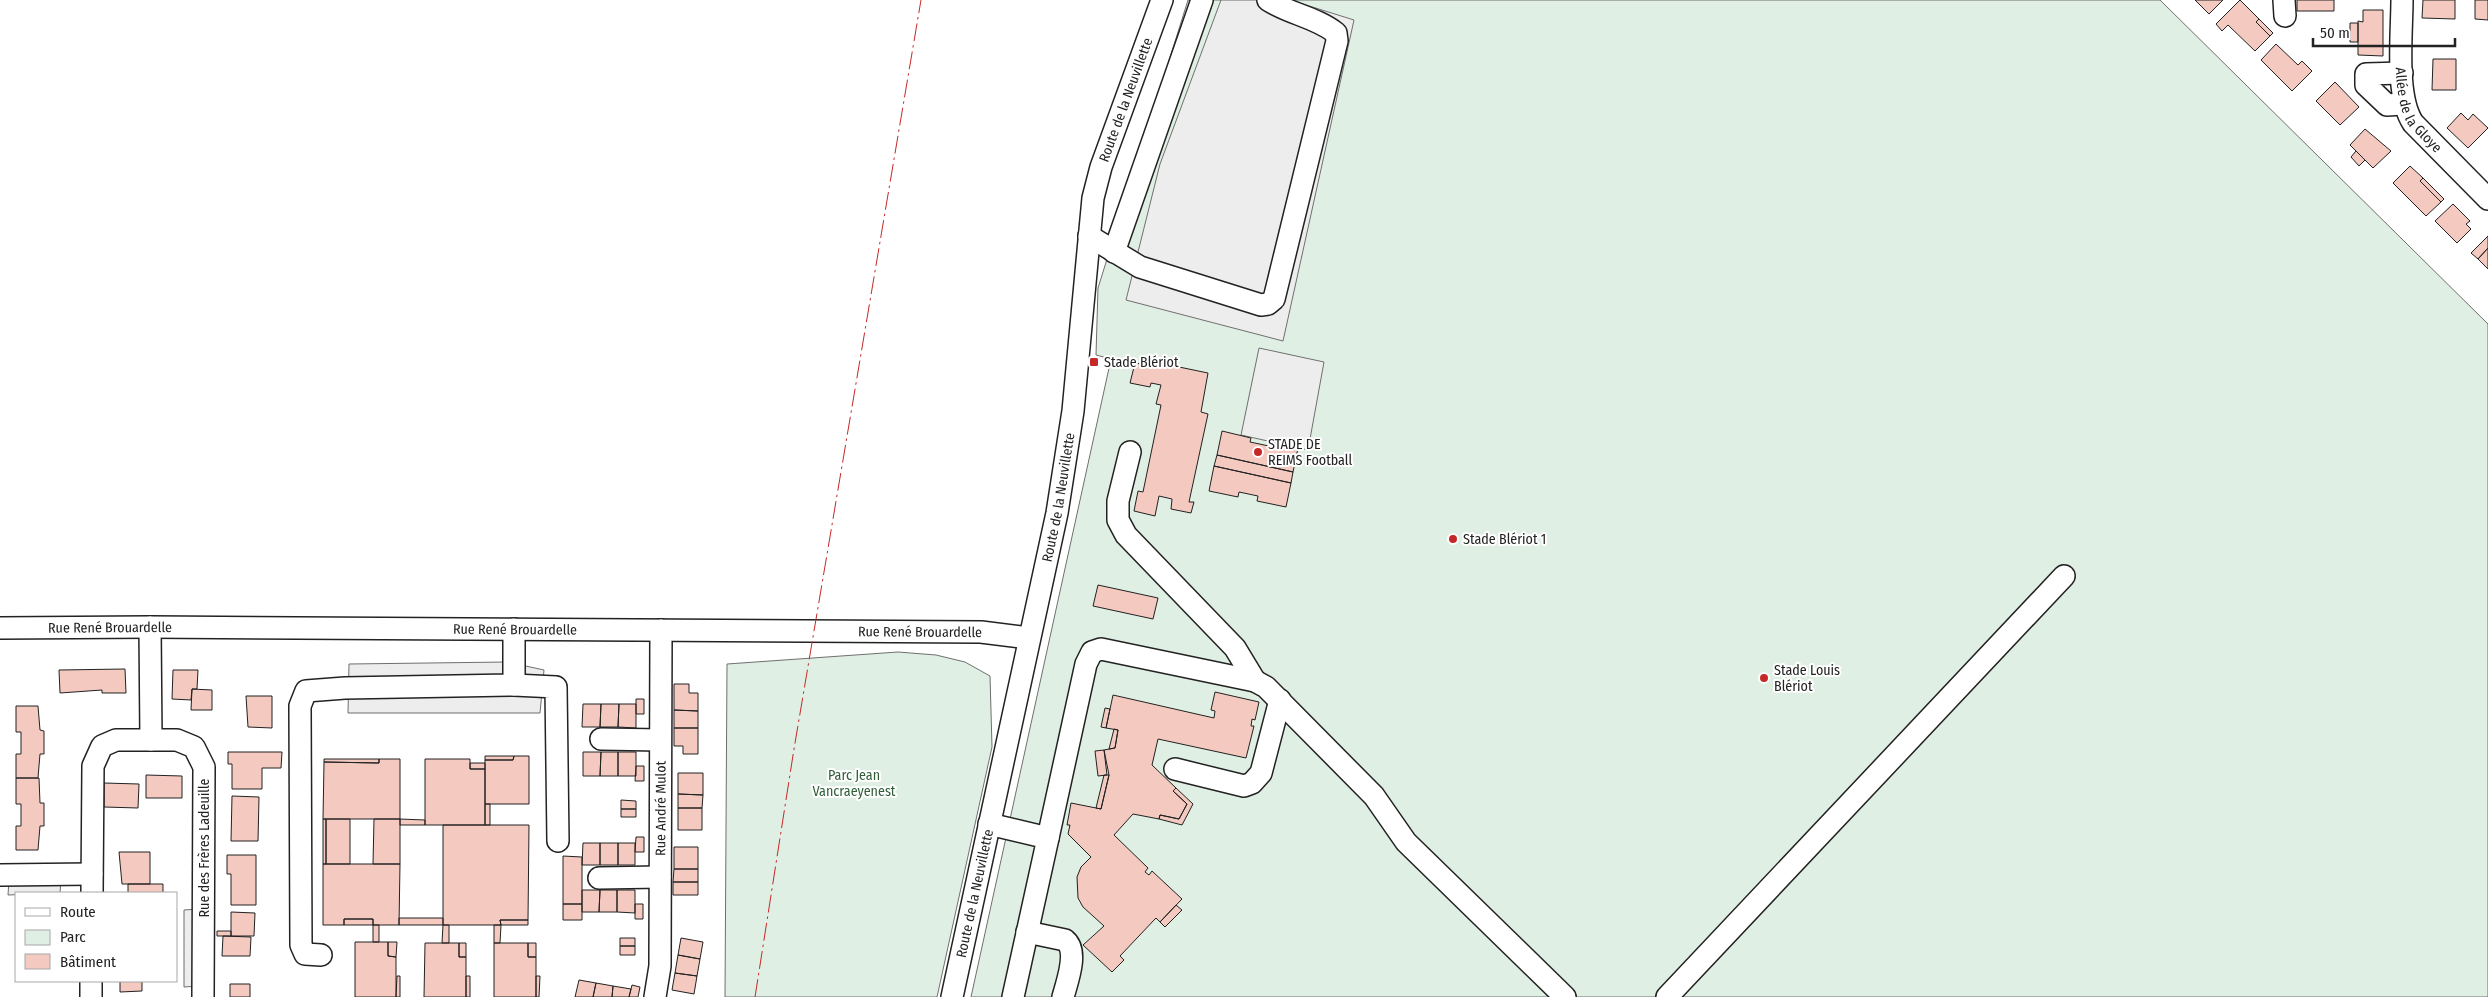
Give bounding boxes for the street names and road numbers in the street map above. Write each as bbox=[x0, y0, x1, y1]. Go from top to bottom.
street label: Route de la Neuvillette bbox=[1095, 35, 1156, 164]
street label: Allée de la Gloye bbox=[2392, 67, 2446, 156]
street label: Route de la Neuvillette bbox=[1038, 431, 1078, 563]
street label: Rue René Brouardelle bbox=[48, 618, 172, 636]
street label: Rue René Brouardelle bbox=[453, 620, 577, 638]
street label: Rue René Brouardelle bbox=[858, 623, 982, 641]
street label: Rue André Mulot bbox=[652, 760, 669, 856]
street label: Rue des Frères Ladeuille bbox=[196, 778, 213, 918]
street label: Route de la Neuvillette bbox=[952, 828, 997, 959]

